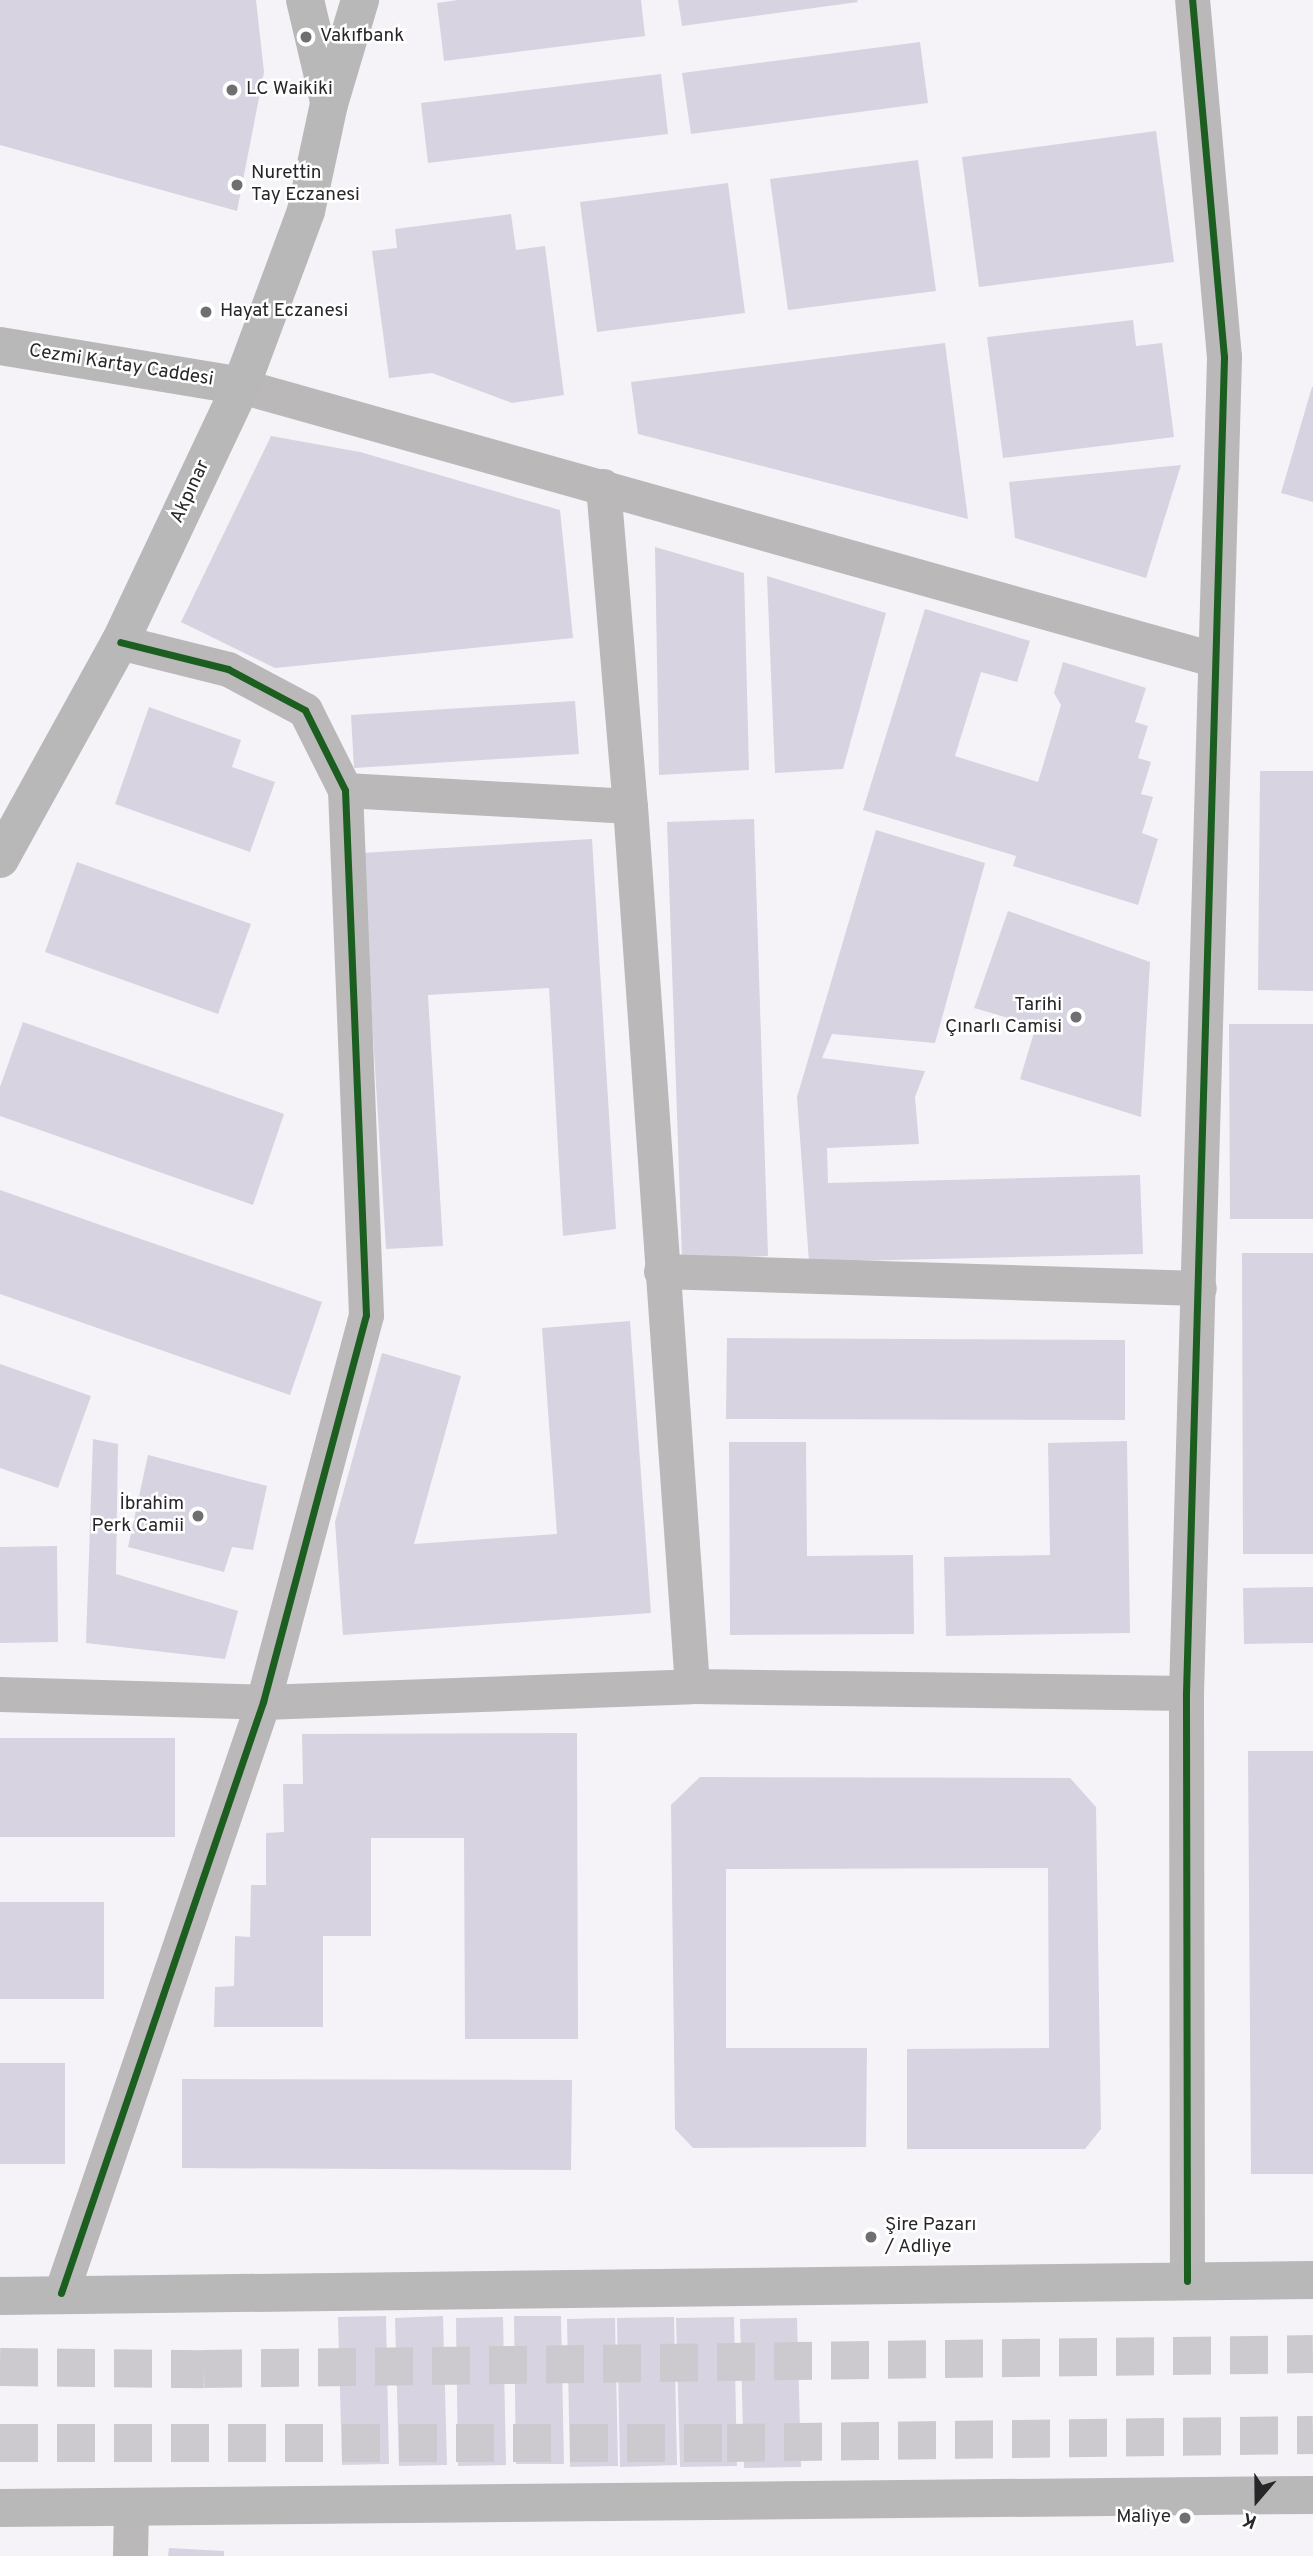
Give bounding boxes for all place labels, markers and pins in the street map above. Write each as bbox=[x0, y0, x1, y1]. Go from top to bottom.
place label: Vakıfbank bbox=[320, 26, 404, 48]
marker: Vakıfbank bbox=[298, 29, 314, 45]
place label: LC Waikiki bbox=[246, 79, 333, 101]
marker: LC Waikiki bbox=[224, 82, 240, 98]
place label: Nurettin Tay Eczanesi bbox=[251, 163, 360, 207]
marker: Nurettin Tay Eczanesi bbox=[229, 177, 245, 193]
place label: Hayat Eczanesi bbox=[220, 301, 348, 323]
marker: Hayat Eczanesi bbox=[198, 304, 214, 320]
place label: Tarihi Çınarlı Camisi bbox=[945, 995, 1062, 1039]
marker: Tarihi Çınarlı Camisi bbox=[1068, 1009, 1084, 1025]
place label: İbrahim Perk Camii bbox=[91, 1494, 184, 1538]
marker: İbrahim Perk Camii bbox=[190, 1508, 206, 1524]
place label: Şire Pazarı / Adliye bbox=[885, 2215, 976, 2259]
marker: Şire Pazarı / Adliye bbox=[863, 2229, 879, 2245]
place label: Maliye bbox=[1116, 2507, 1171, 2529]
marker: Maliye bbox=[1177, 2510, 1193, 2526]

